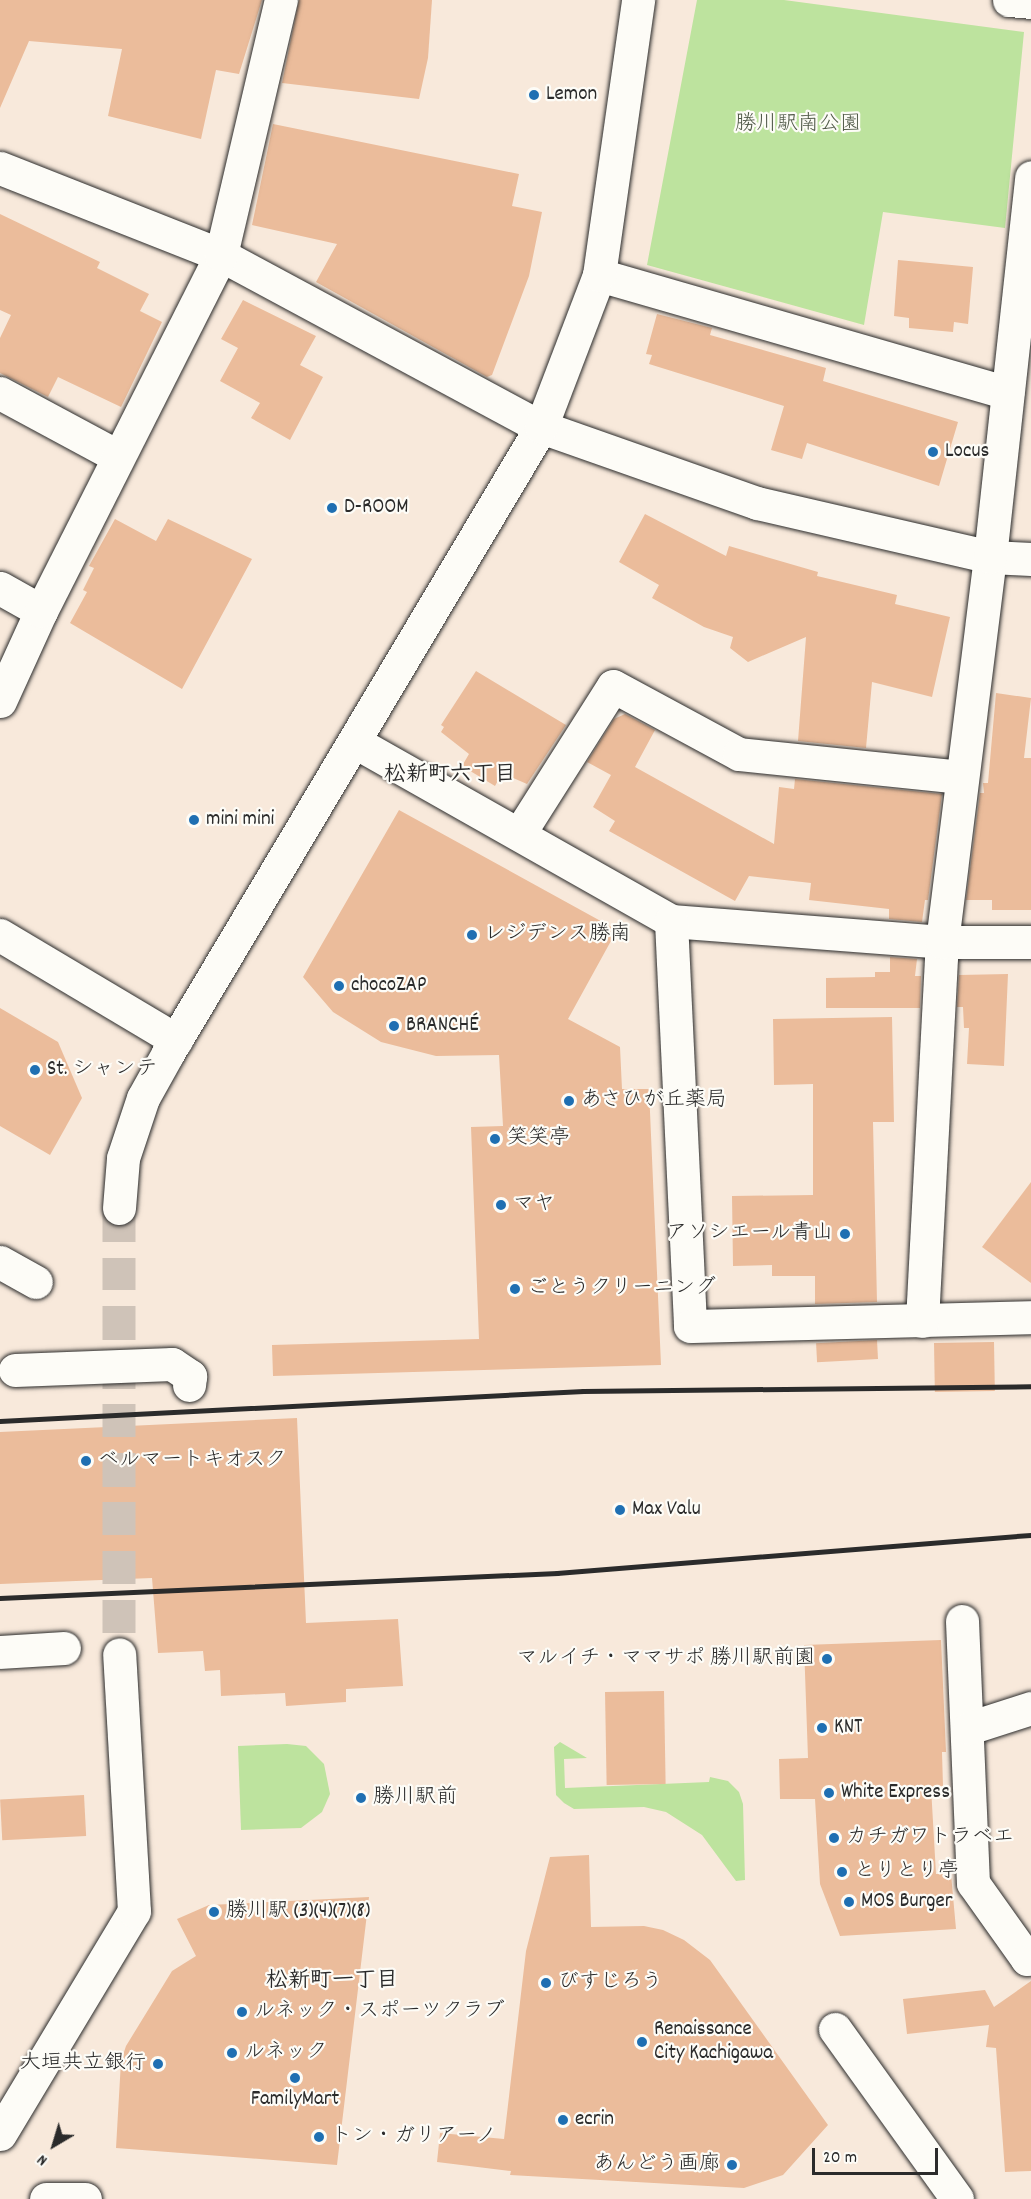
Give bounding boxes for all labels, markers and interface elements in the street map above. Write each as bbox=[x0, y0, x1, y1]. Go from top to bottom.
place label: Lemon bbox=[546, 82, 597, 108]
marker: Lemon bbox=[527, 88, 541, 102]
park label: 勝川駅南公園 bbox=[735, 112, 861, 138]
place label: Locus bbox=[945, 439, 989, 465]
marker: Locus bbox=[926, 445, 940, 459]
place label: D-ROOM bbox=[344, 495, 409, 521]
marker: D-ROOM bbox=[325, 501, 339, 515]
district label: 松新町六丁目 bbox=[384, 763, 516, 789]
place label: mini mini bbox=[206, 807, 274, 833]
marker: mini mini bbox=[187, 813, 201, 827]
place label: レジデンス勝南 bbox=[484, 922, 631, 948]
marker: レジデンス勝南 bbox=[465, 928, 479, 942]
place label: chocoZAP bbox=[351, 973, 426, 999]
marker: chocoZAP bbox=[332, 979, 346, 993]
place label: BRANCHÉ bbox=[406, 1013, 479, 1039]
marker: BRANCHÉ bbox=[387, 1019, 401, 1033]
place label: St. シャンテ bbox=[47, 1057, 156, 1083]
marker: St. シャンテ bbox=[28, 1063, 42, 1077]
place label: あさひが丘薬局 bbox=[581, 1088, 728, 1114]
marker: あさひが丘薬局 bbox=[562, 1094, 576, 1108]
place label: 笑笑亭 bbox=[507, 1126, 570, 1152]
marker: 笑笑亭 bbox=[488, 1132, 502, 1146]
place label: マヤ bbox=[513, 1192, 555, 1218]
marker: マヤ bbox=[494, 1198, 508, 1212]
place label: アソシエール青山 bbox=[665, 1221, 833, 1247]
marker: アソシエール青山 bbox=[838, 1227, 852, 1241]
place label: ごとうクリーニング bbox=[527, 1276, 716, 1302]
marker: ごとうクリーニング bbox=[508, 1282, 522, 1296]
place label: ベルマートキオスク bbox=[98, 1448, 287, 1474]
marker: ベルマートキオスク bbox=[79, 1454, 93, 1468]
place label: Max Valu bbox=[632, 1497, 701, 1523]
marker: Max Valu bbox=[613, 1503, 627, 1517]
place label: マルイチ・ママサポ 勝川駅前園 bbox=[516, 1646, 815, 1672]
marker: マルイチ・ママサポ 勝川駅前園 bbox=[820, 1652, 834, 1666]
place label: KNT bbox=[834, 1715, 862, 1741]
marker: KNT bbox=[815, 1721, 829, 1735]
place label: White Express bbox=[841, 1780, 950, 1806]
place label: 勝川駅前 bbox=[373, 1785, 457, 1811]
marker: White Express bbox=[822, 1786, 836, 1800]
marker: 勝川駅前 bbox=[354, 1791, 368, 1805]
place label: カチガワトラベエ bbox=[846, 1825, 1014, 1851]
marker: カチガワトラベエ bbox=[827, 1831, 841, 1845]
place label: とりとり亭 bbox=[854, 1859, 959, 1885]
marker: とりとり亭 bbox=[835, 1865, 849, 1879]
place label: MOS Burger bbox=[861, 1889, 952, 1915]
marker: MOS Burger bbox=[842, 1895, 856, 1909]
place label: 勝川駅 (3)(4)(7)(8) bbox=[226, 1899, 370, 1925]
marker: 勝川駅 (3)(4)(7)(8) bbox=[207, 1905, 221, 1919]
district label: 松新町一丁目 bbox=[266, 1969, 398, 1995]
place label: びすじろう bbox=[558, 1970, 663, 1996]
marker: びすじろう bbox=[539, 1976, 553, 1990]
place label: ルネック・スポーツクラブ bbox=[254, 1999, 506, 2025]
marker: ルネック・スポーツクラブ bbox=[235, 2005, 249, 2019]
place label: Renaissance City Kachigawa bbox=[654, 2017, 773, 2067]
marker: Renaissance City Kachigawa bbox=[635, 2035, 649, 2049]
place label: ルネック bbox=[244, 2040, 328, 2066]
marker: ルネック bbox=[225, 2046, 239, 2060]
place label: 大垣共立銀行 bbox=[20, 2051, 146, 2077]
marker: 大垣共立銀行 bbox=[151, 2057, 165, 2071]
marker: FamilyMart bbox=[288, 2071, 302, 2085]
place label: FamilyMart bbox=[251, 2087, 339, 2113]
place label: ecrin bbox=[575, 2107, 614, 2133]
marker: ecrin bbox=[556, 2113, 570, 2127]
north arrow bbox=[24, 2115, 84, 2175]
place label: トン・ガリアーノ bbox=[331, 2124, 498, 2150]
marker: トン・ガリアーノ bbox=[312, 2130, 326, 2144]
scale bar bbox=[815, 2136, 941, 2174]
text: 20 m bbox=[823, 2146, 857, 2171]
text: N bbox=[32, 2148, 53, 2171]
place label: あんどう画廊 bbox=[594, 2152, 720, 2178]
marker: あんどう画廊 bbox=[725, 2158, 739, 2172]

